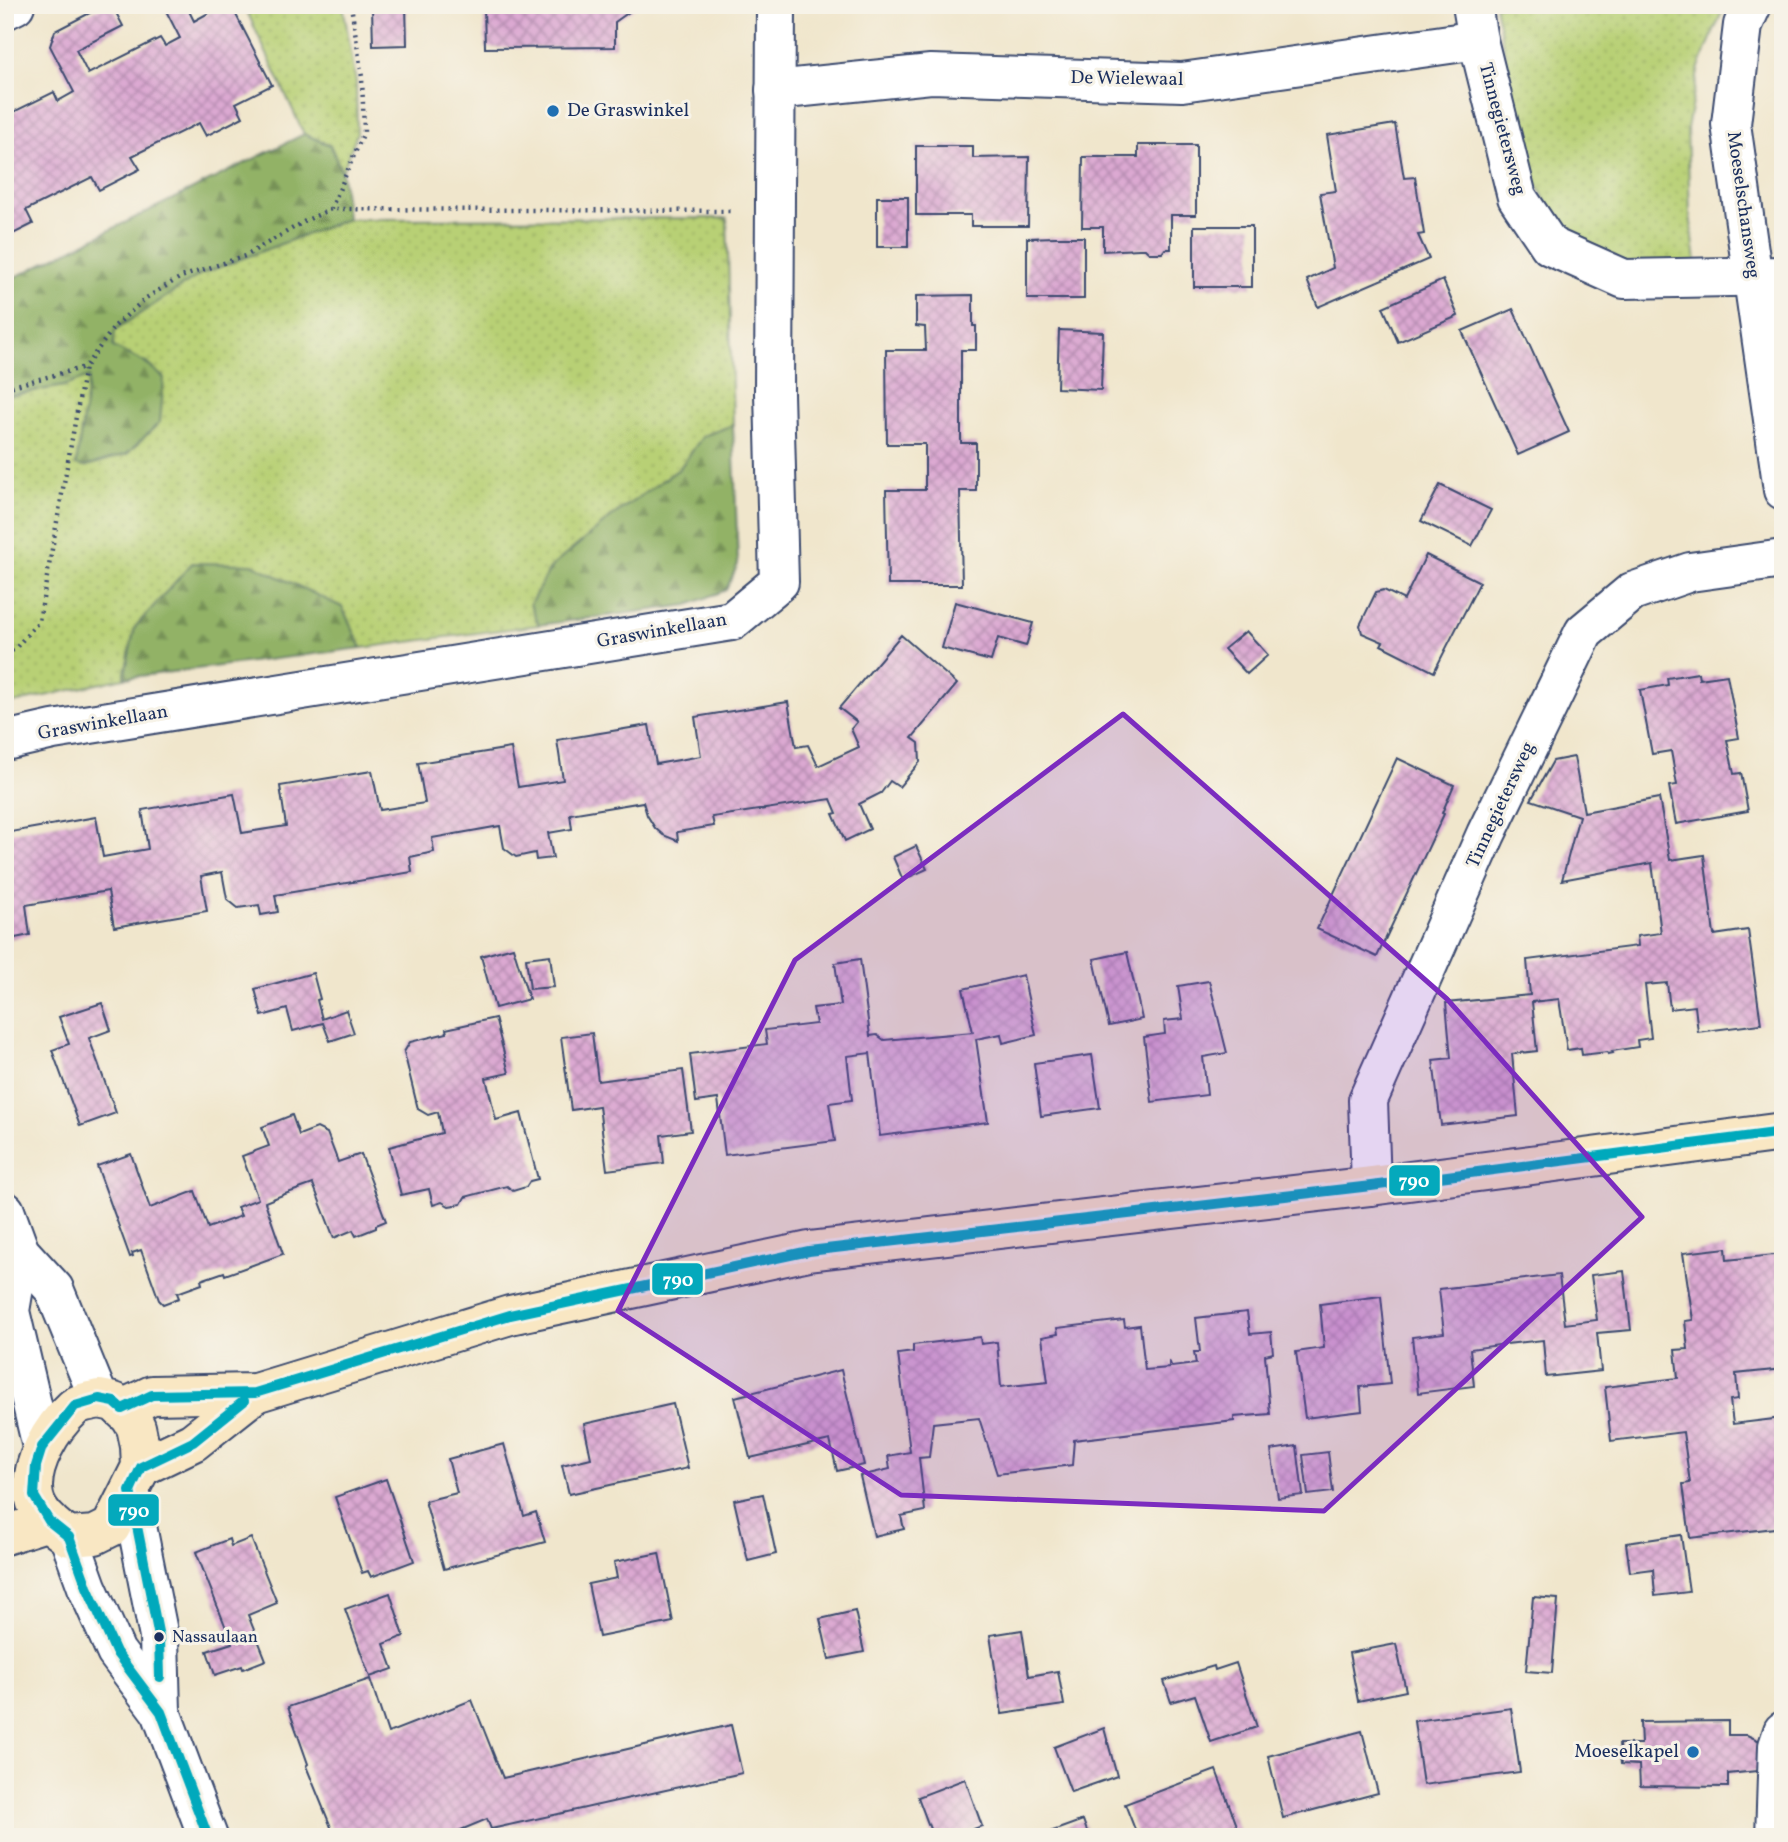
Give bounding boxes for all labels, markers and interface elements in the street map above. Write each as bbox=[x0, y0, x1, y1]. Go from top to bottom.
street label: Tinnegietersweg bbox=[1472, 60, 1532, 198]
street label: De Wielewaal bbox=[1070, 65, 1184, 93]
place label: De Graswinkel bbox=[567, 98, 690, 124]
marker: De Graswinkel bbox=[545, 103, 561, 119]
street label: Moeselschansweg bbox=[1720, 130, 1766, 280]
street label: Graswinkellaan bbox=[595, 607, 729, 655]
street label: Graswinkellaan bbox=[36, 699, 170, 747]
street label: Tinnegietersweg bbox=[1460, 738, 1542, 872]
line badge: 790 bbox=[1388, 1164, 1441, 1197]
text: 790 bbox=[1398, 1169, 1430, 1195]
line badge: 790 bbox=[651, 1262, 704, 1296]
text: 790 bbox=[662, 1268, 694, 1294]
line badge: 790 bbox=[107, 1493, 160, 1527]
text: 790 bbox=[118, 1499, 150, 1525]
place label: Nassaulaan bbox=[172, 1626, 258, 1649]
marker: Nassaulaan bbox=[152, 1630, 166, 1644]
place label: Moeselkapel bbox=[1574, 1739, 1679, 1765]
marker: Moeselkapel bbox=[1685, 1744, 1701, 1760]

